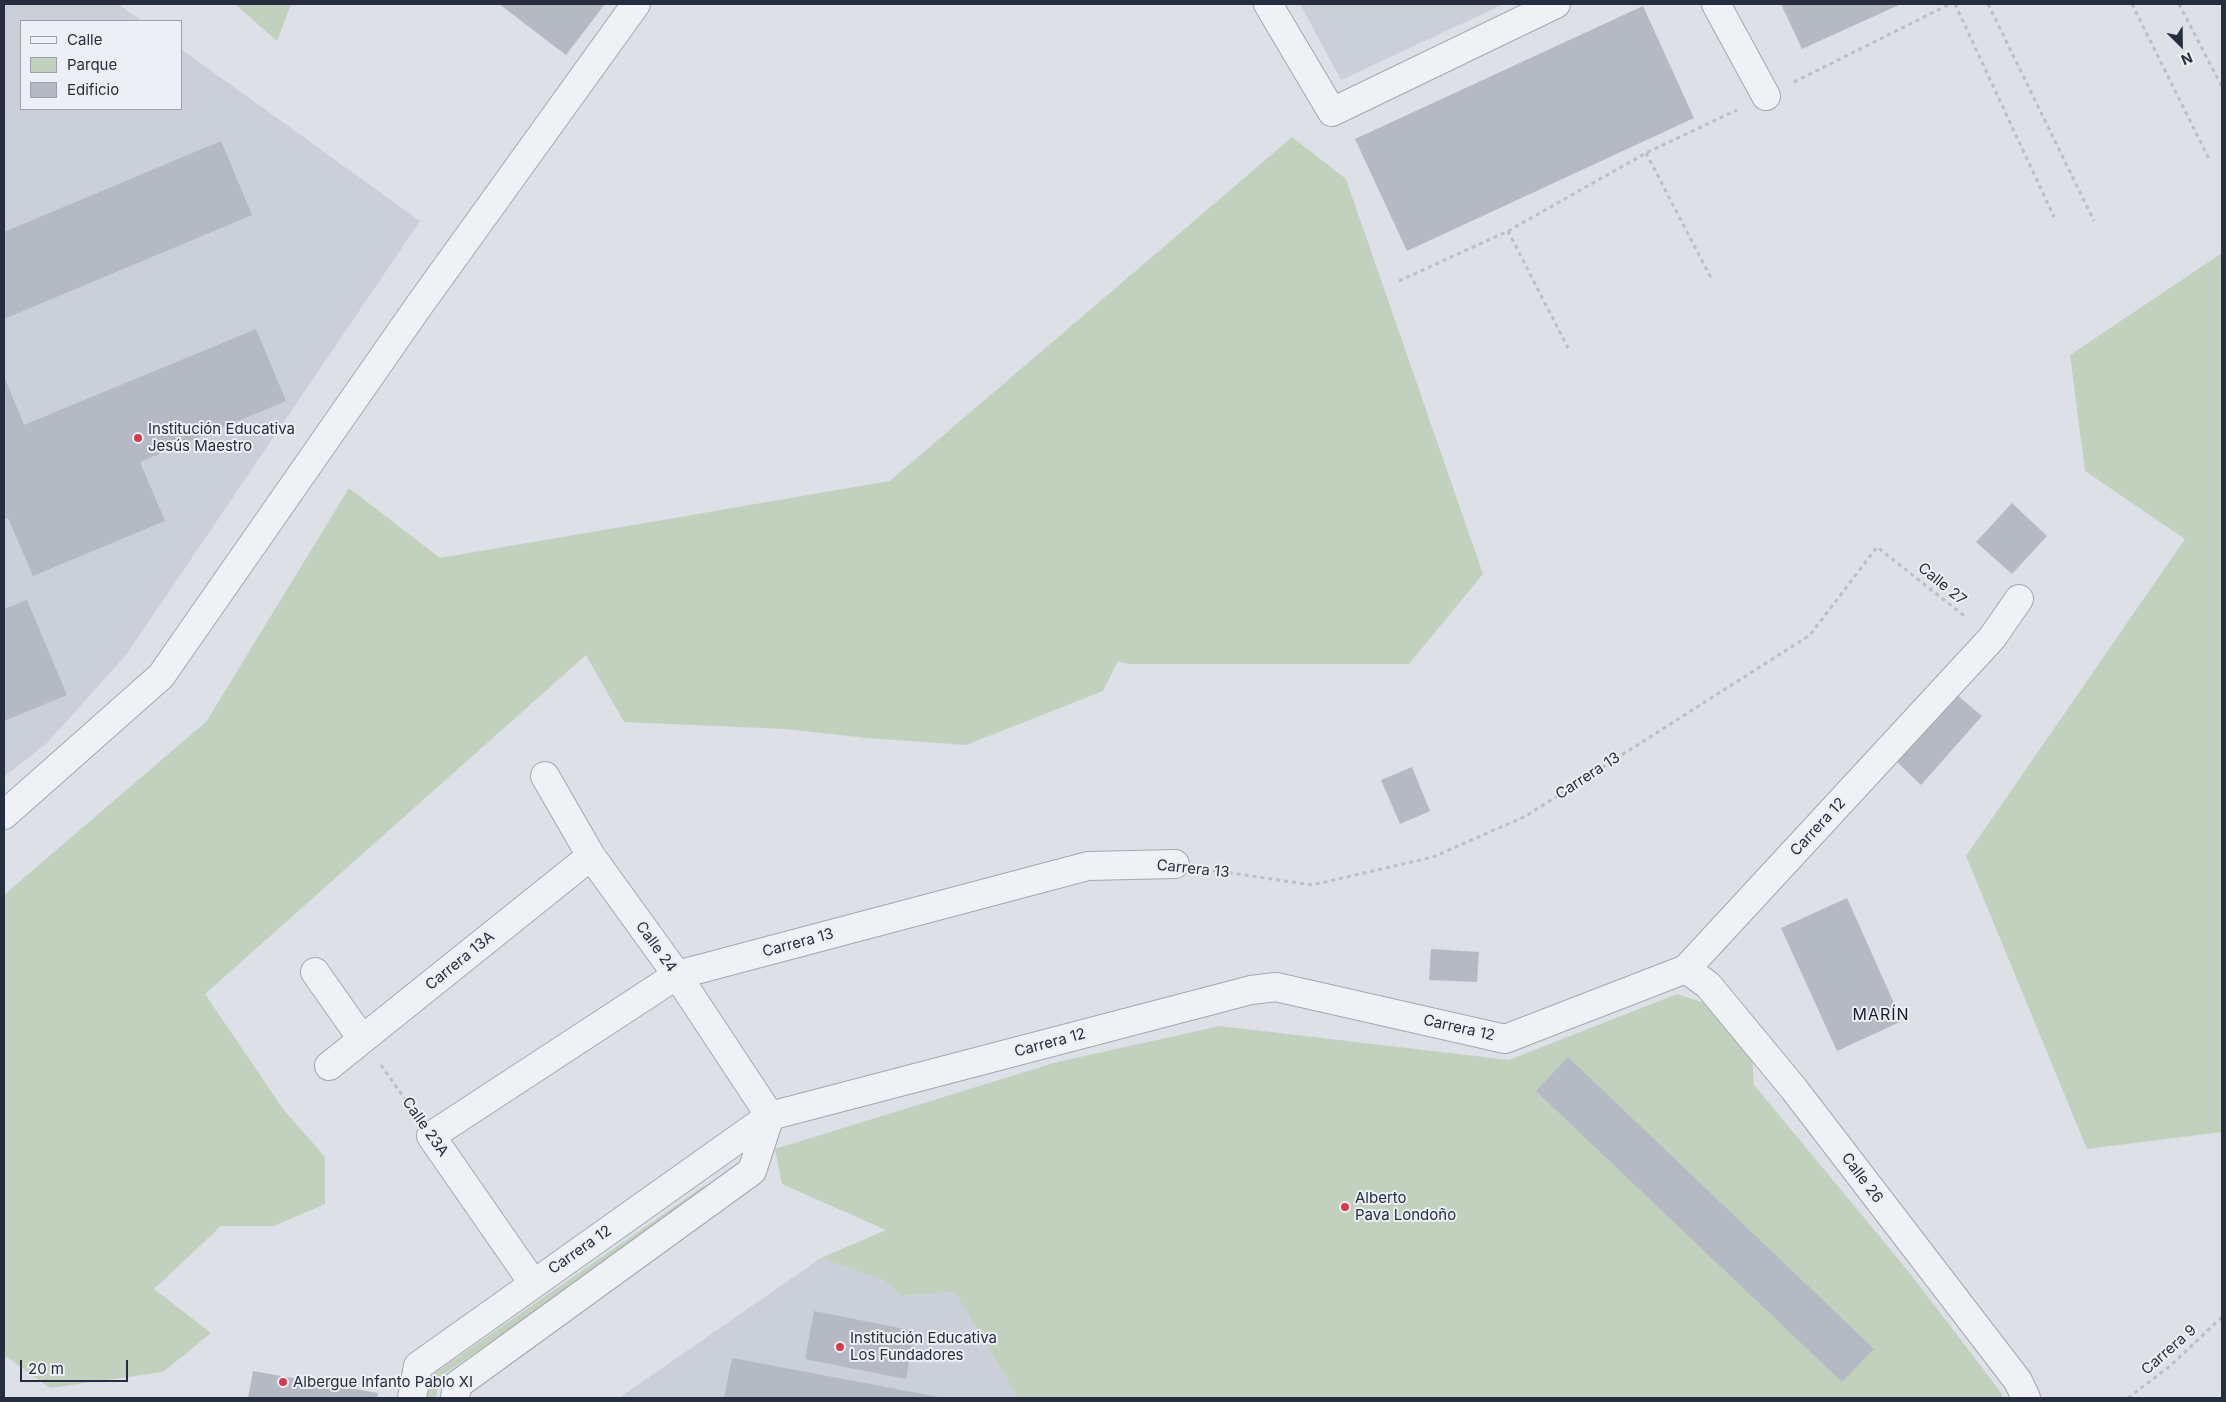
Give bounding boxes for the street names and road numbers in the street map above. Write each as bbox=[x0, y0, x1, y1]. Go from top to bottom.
street label: Calle 27 bbox=[1914, 559, 1970, 609]
street label: Carrera 13 bbox=[1552, 749, 1624, 803]
street label: Carrera 12 bbox=[1787, 794, 1849, 860]
street label: Carrera 13 bbox=[1156, 856, 1230, 882]
street label: Calle 24 bbox=[632, 918, 680, 976]
street label: Carrera 13 bbox=[760, 925, 836, 961]
street label: Carrera 13A bbox=[422, 928, 498, 994]
street label: Carrera 12 bbox=[1421, 1011, 1497, 1045]
street label: Carrera 12 bbox=[1012, 1025, 1088, 1061]
street label: Calle 23A bbox=[398, 1094, 452, 1160]
street label: Calle 26 bbox=[1837, 1149, 1887, 1207]
street label: Carrera 12 bbox=[545, 1222, 615, 1278]
street label: Carrera 9 bbox=[2138, 1321, 2200, 1379]

